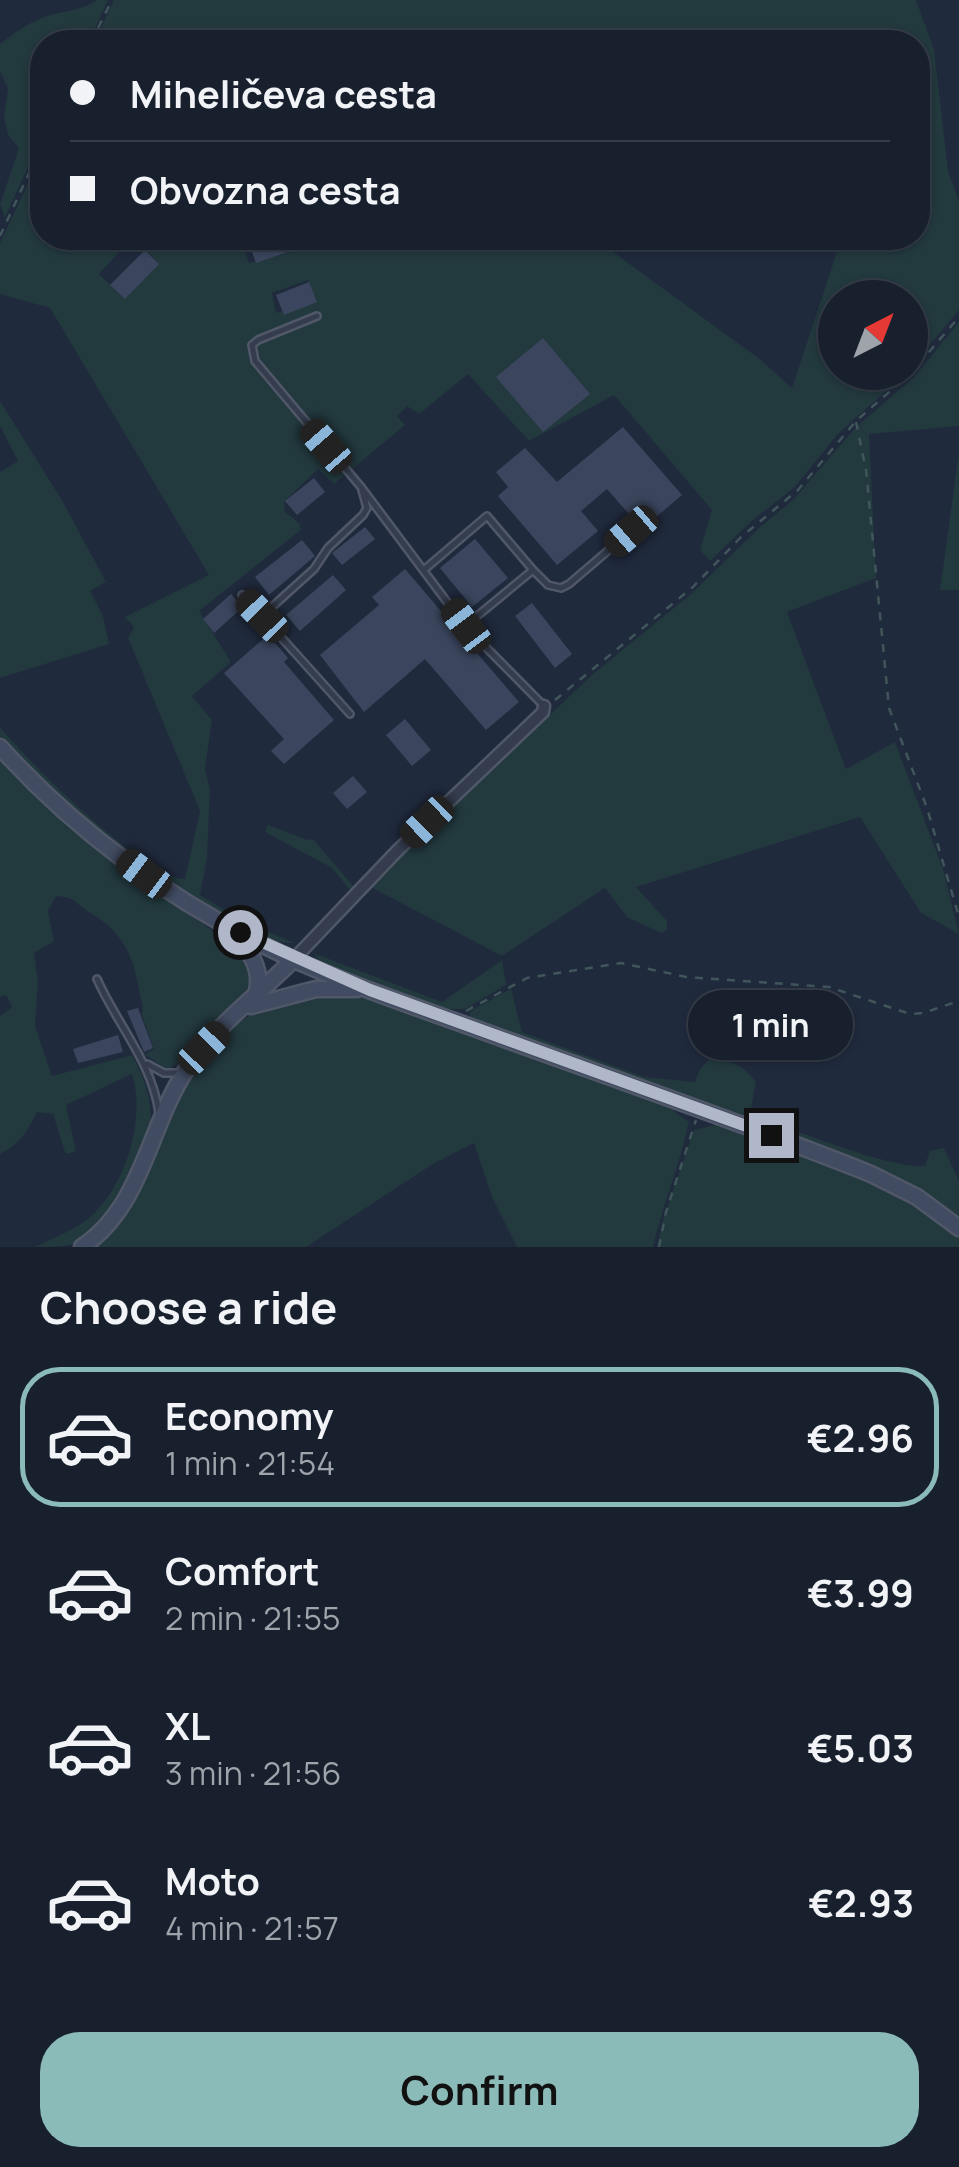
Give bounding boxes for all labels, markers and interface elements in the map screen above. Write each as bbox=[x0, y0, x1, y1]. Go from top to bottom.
text: Miheličeva cesta bbox=[130, 67, 437, 119]
text: Obvozna cesta bbox=[130, 163, 401, 215]
north arrow bbox=[818, 280, 928, 390]
map controls bbox=[818, 280, 928, 390]
car bbox=[295, 414, 357, 478]
car bbox=[599, 500, 663, 562]
car bbox=[230, 584, 294, 648]
car bbox=[436, 593, 496, 659]
car bbox=[395, 790, 459, 854]
car bbox=[111, 844, 177, 904]
route start bbox=[218, 910, 263, 955]
callout: 1 min bbox=[688, 990, 854, 1060]
text: 1 min bbox=[731, 1003, 810, 1047]
car bbox=[172, 1016, 236, 1080]
route end bbox=[749, 1113, 794, 1158]
text: Choose a ride bbox=[40, 1276, 337, 1338]
text: Economy bbox=[165, 1389, 334, 1441]
icon: car bbox=[45, 1392, 135, 1482]
text: €2.96 bbox=[807, 1411, 914, 1463]
text: 1 min · 21:54 bbox=[165, 1441, 335, 1485]
text: Comfort bbox=[165, 1544, 319, 1596]
icon: car bbox=[45, 1547, 135, 1637]
text: €3.99 bbox=[807, 1566, 914, 1618]
text: 2 min · 21:55 bbox=[165, 1596, 341, 1640]
text: XL bbox=[165, 1699, 210, 1751]
icon: car bbox=[45, 1702, 135, 1792]
text: €5.03 bbox=[807, 1721, 914, 1773]
text: 3 min · 21:56 bbox=[165, 1751, 341, 1795]
text: Moto bbox=[165, 1854, 260, 1906]
icon: car bbox=[45, 1857, 135, 1947]
text: €2.93 bbox=[808, 1876, 914, 1928]
text: 4 min · 21:57 bbox=[165, 1906, 339, 1950]
button: Confirm bbox=[40, 2032, 919, 2147]

